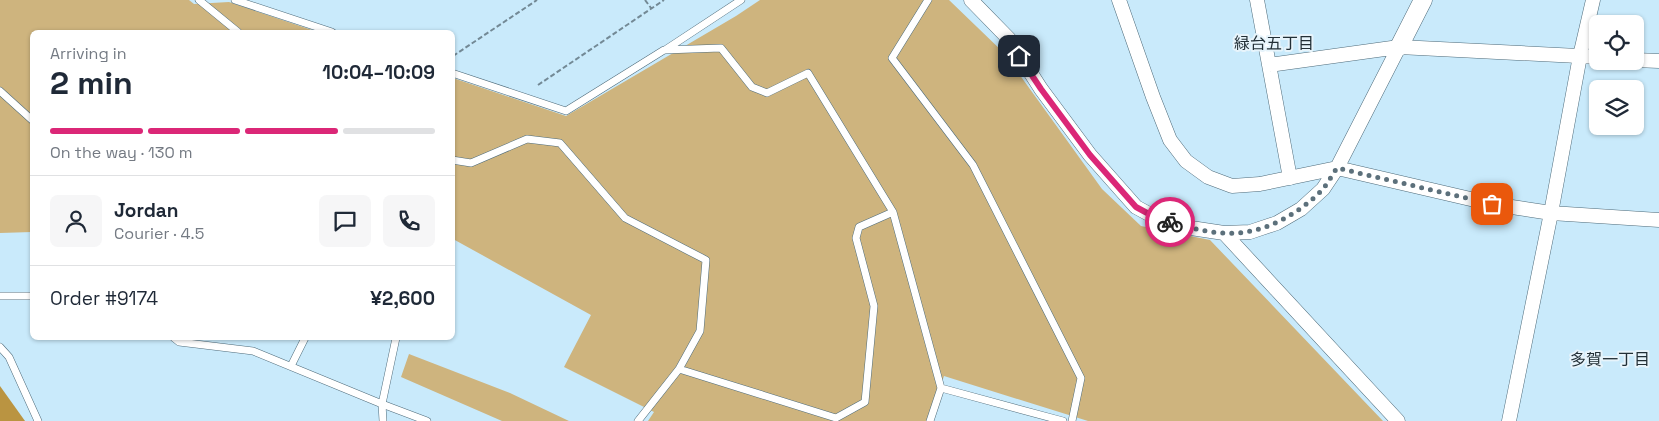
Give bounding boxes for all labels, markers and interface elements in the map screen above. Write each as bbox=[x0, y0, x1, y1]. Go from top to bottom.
map controls bbox=[1589, 15, 1644, 135]
button: locate bbox=[1589, 15, 1644, 70]
district label: 緑台五丁目 bbox=[1234, 33, 1314, 54]
pin bbox=[998, 35, 1040, 77]
icon: home bbox=[1005, 42, 1033, 70]
text: Arriving in bbox=[50, 43, 127, 64]
text: 10:04–10:09 bbox=[322, 60, 435, 85]
text: 2 min bbox=[50, 63, 133, 103]
button: layers bbox=[1589, 80, 1644, 135]
text: On the way · 130 m bbox=[50, 142, 193, 163]
pin bbox=[1471, 183, 1513, 225]
icon: bag bbox=[1478, 190, 1506, 218]
button: person bbox=[50, 195, 102, 247]
button: chat bbox=[319, 195, 371, 247]
button: phone bbox=[383, 195, 435, 247]
courier bbox=[1145, 197, 1195, 247]
text: Jordan bbox=[114, 198, 179, 223]
icon: bike bbox=[1156, 208, 1184, 236]
text: Courier · 4.5 bbox=[114, 223, 204, 244]
text: Order #9174 bbox=[50, 286, 158, 311]
text: ¥2,600 bbox=[370, 286, 435, 311]
district label: 多賀一丁目 bbox=[1570, 349, 1650, 370]

